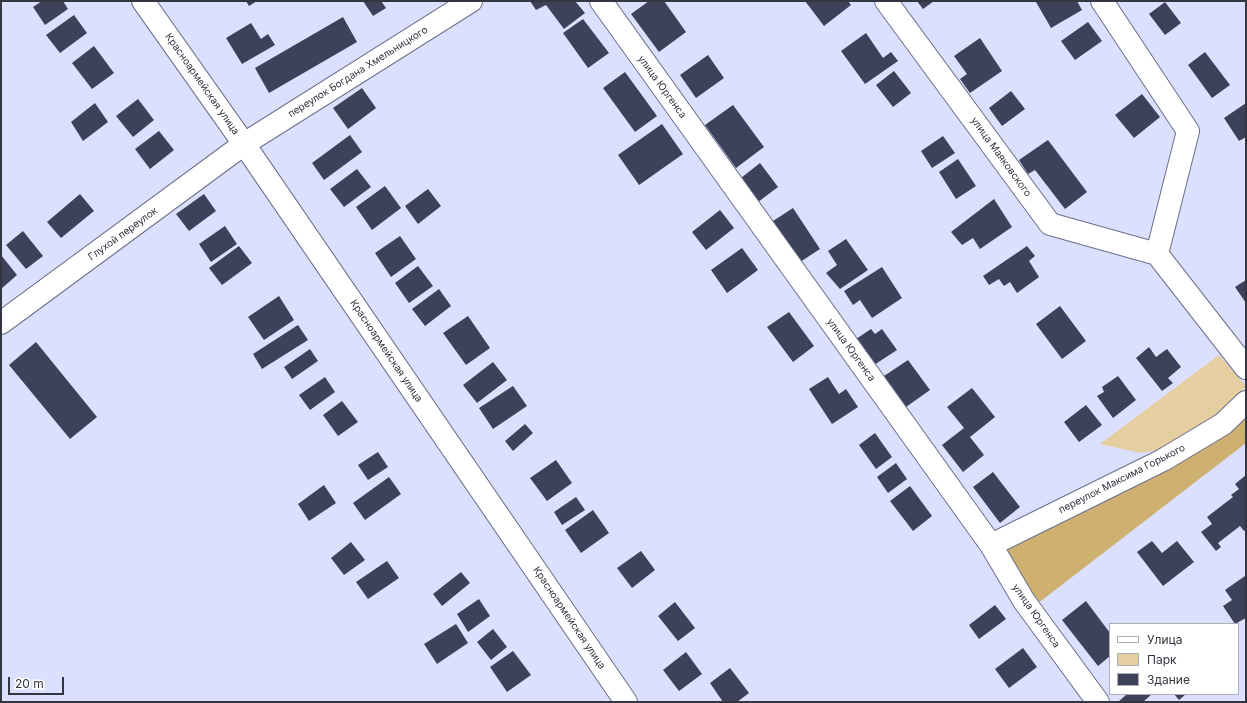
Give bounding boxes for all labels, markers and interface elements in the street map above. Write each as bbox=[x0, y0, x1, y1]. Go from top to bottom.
street label: переулок Богдана Хмельницкого bbox=[286, 24, 430, 120]
street label: Красноармейская улица bbox=[162, 31, 242, 137]
street label: улица Юргенса bbox=[635, 53, 689, 121]
street label: улица Маяковского bbox=[968, 115, 1034, 199]
street label: Глухой переулок bbox=[86, 205, 160, 263]
street label: Красноармейская улица bbox=[347, 297, 425, 405]
street label: улица Юргенса bbox=[824, 316, 878, 384]
street label: переулок Максима Горького bbox=[1057, 442, 1187, 516]
street label: Красноармейская улица bbox=[530, 564, 608, 672]
street label: улица Юргенса bbox=[1010, 582, 1062, 650]
legend bbox=[1109, 623, 1239, 695]
text: Улица bbox=[1147, 632, 1182, 647]
text: Парк bbox=[1147, 652, 1177, 667]
scale bar bbox=[10, 669, 66, 695]
text: Здание bbox=[1147, 672, 1190, 687]
text: 20 m bbox=[15, 676, 44, 691]

